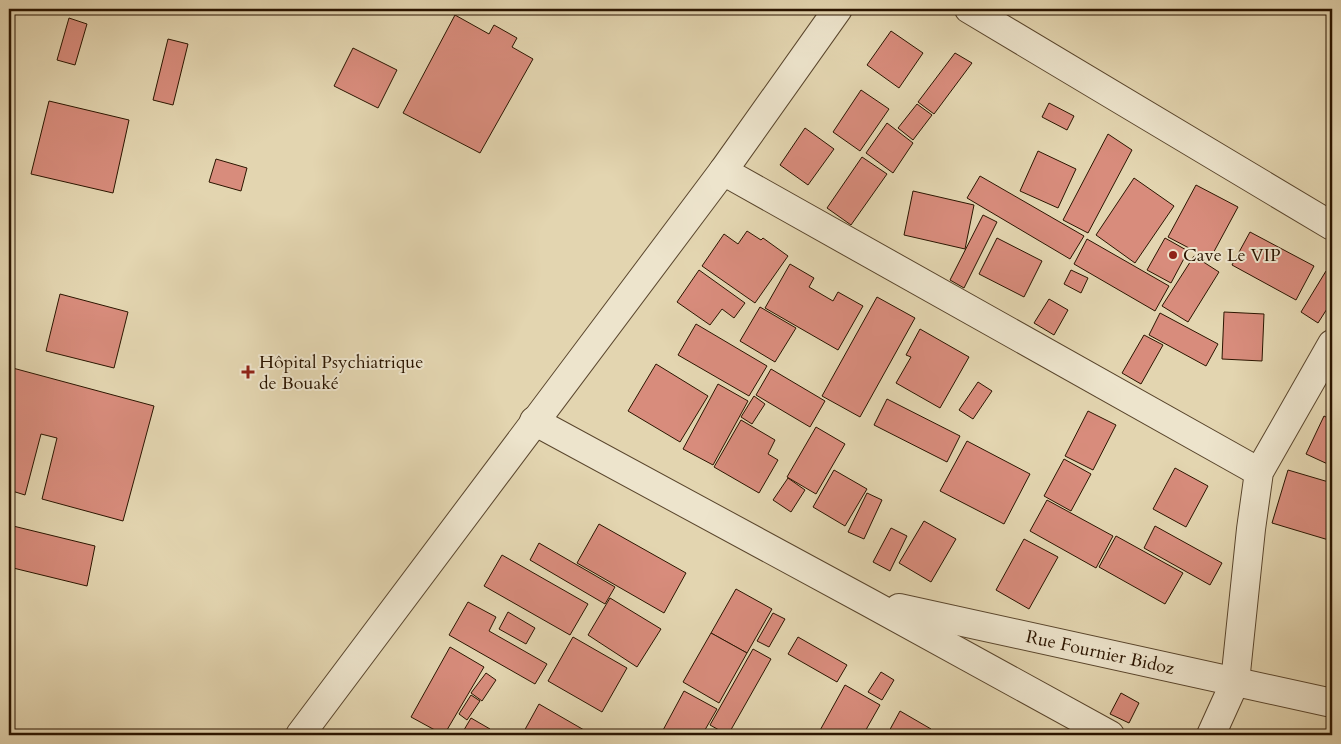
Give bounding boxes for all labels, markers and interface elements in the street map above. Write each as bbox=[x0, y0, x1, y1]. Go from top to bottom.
place label: Cave Le VIP bbox=[1183, 243, 1281, 268]
marker: Cave Le VIP bbox=[1167, 249, 1179, 261]
place label: Hôpital Psychiatrique de Bouaké bbox=[259, 350, 423, 396]
marker: Hôpital Psychiatrique de Bouaké bbox=[241, 365, 255, 379]
street label: Rue Fournier Bidoz bbox=[1023, 624, 1177, 681]

